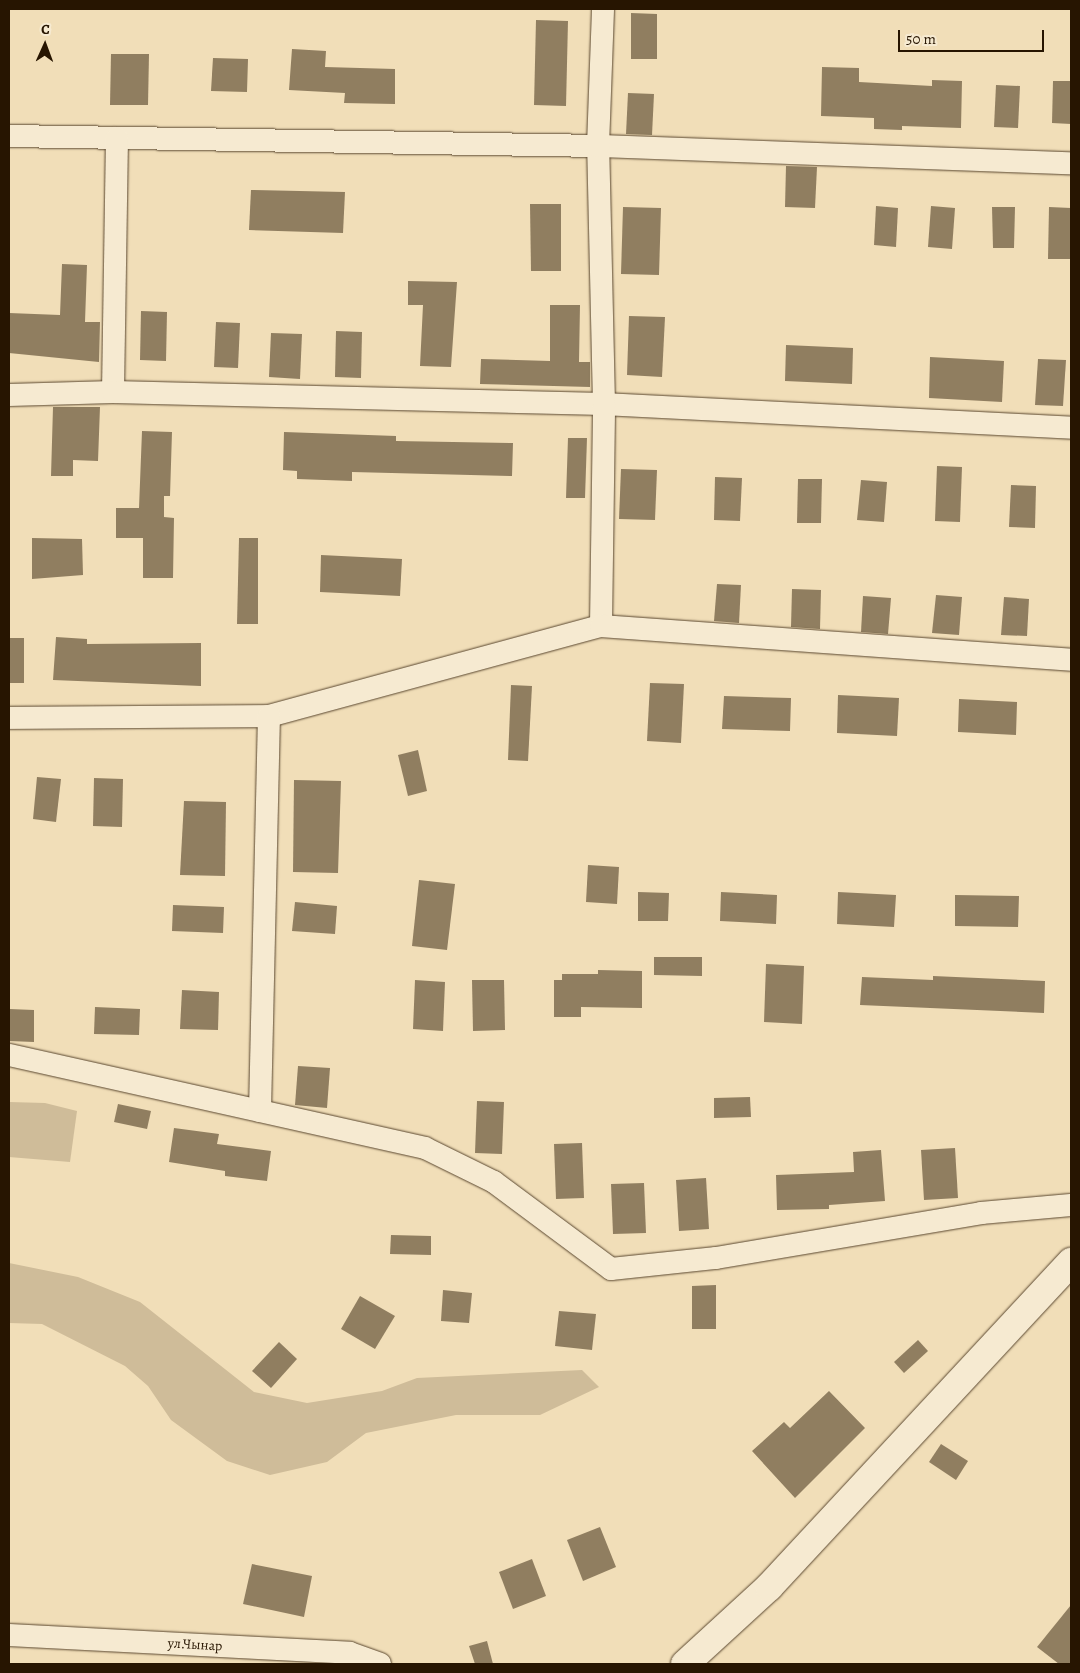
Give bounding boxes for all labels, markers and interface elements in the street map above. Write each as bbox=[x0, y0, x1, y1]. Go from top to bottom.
north arrow bbox=[20, 20, 70, 70]
text: С bbox=[41, 20, 50, 39]
scale bar bbox=[900, 20, 1046, 52]
text: 50 m bbox=[906, 29, 936, 49]
street label: ул.Чынар bbox=[167, 1635, 223, 1655]

